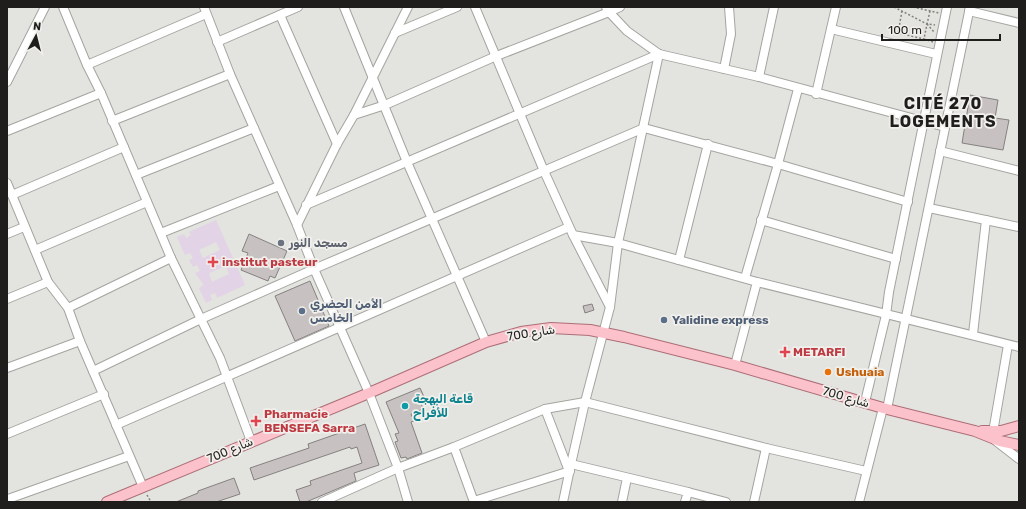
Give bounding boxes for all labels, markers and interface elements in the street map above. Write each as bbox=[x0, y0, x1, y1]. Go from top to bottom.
north arrow bbox=[16, 16, 56, 56]
scale bar bbox=[882, 16, 1000, 42]
text: N bbox=[32, 20, 42, 34]
text: 100 m bbox=[888, 23, 922, 37]
district label: CITÉ 270 LOGEMENTS bbox=[889, 93, 997, 131]
place label: مسجد النور bbox=[288, 236, 348, 250]
marker: مسجد النور bbox=[276, 238, 286, 248]
place label: institut pasteur bbox=[222, 255, 318, 269]
marker: institut pasteur bbox=[207, 256, 219, 268]
place label: الأمن الحضري الخامس bbox=[310, 297, 382, 325]
marker: الأمن الحضري الخامس bbox=[297, 306, 307, 316]
place label: Yalidine express bbox=[672, 313, 769, 327]
marker: Yalidine express bbox=[659, 315, 669, 325]
street label: شارع 700 bbox=[506, 322, 556, 346]
place label: METARFI bbox=[793, 345, 846, 359]
marker: METARFI bbox=[780, 347, 790, 357]
place label: Ushuaia bbox=[836, 365, 884, 379]
marker: Ushuaia bbox=[823, 367, 833, 377]
street label: شارع 700 bbox=[820, 384, 871, 412]
place label: قاعة البهجة للأفراح bbox=[413, 392, 473, 421]
marker: قاعة البهجة للأفراح bbox=[400, 401, 410, 411]
place label: Pharmacie BENSEFA Sarra bbox=[264, 407, 355, 435]
marker: Pharmacie BENSEFA Sarra bbox=[251, 416, 261, 426]
street label: شارع 700 bbox=[205, 434, 256, 468]

